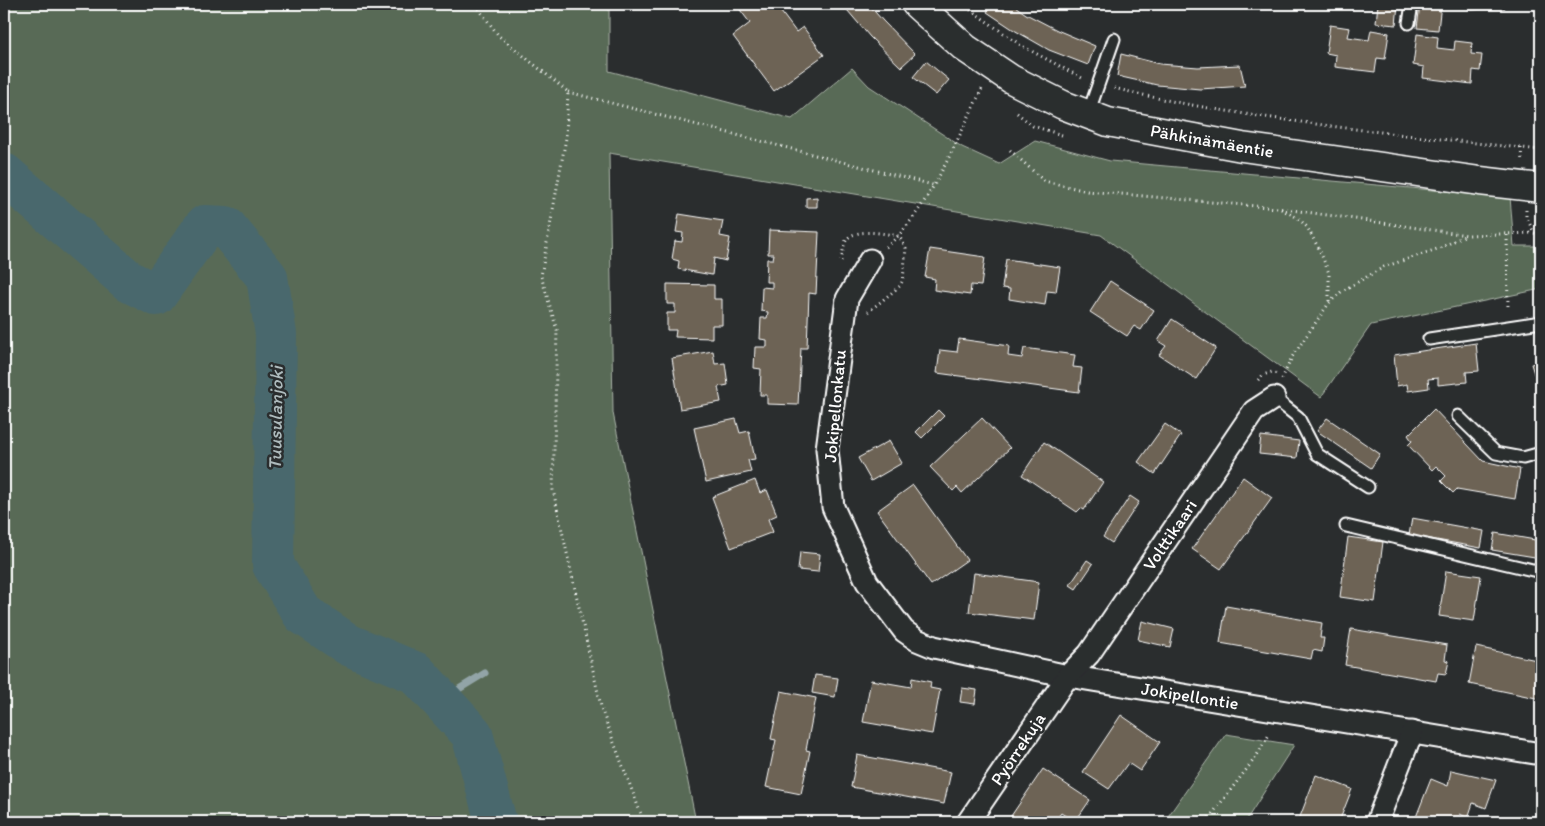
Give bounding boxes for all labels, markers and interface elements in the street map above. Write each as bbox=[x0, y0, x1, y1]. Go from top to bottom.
street label: Pähkinämäentie bbox=[1149, 119, 1275, 163]
street label: Jokipellonkatu bbox=[819, 349, 851, 463]
water label: Tuusulanjoki bbox=[263, 364, 288, 470]
street label: Volttikaari bbox=[1138, 495, 1202, 575]
street label: Jokipellontie bbox=[1140, 677, 1240, 715]
street label: Pyörrekuja bbox=[986, 708, 1051, 790]

